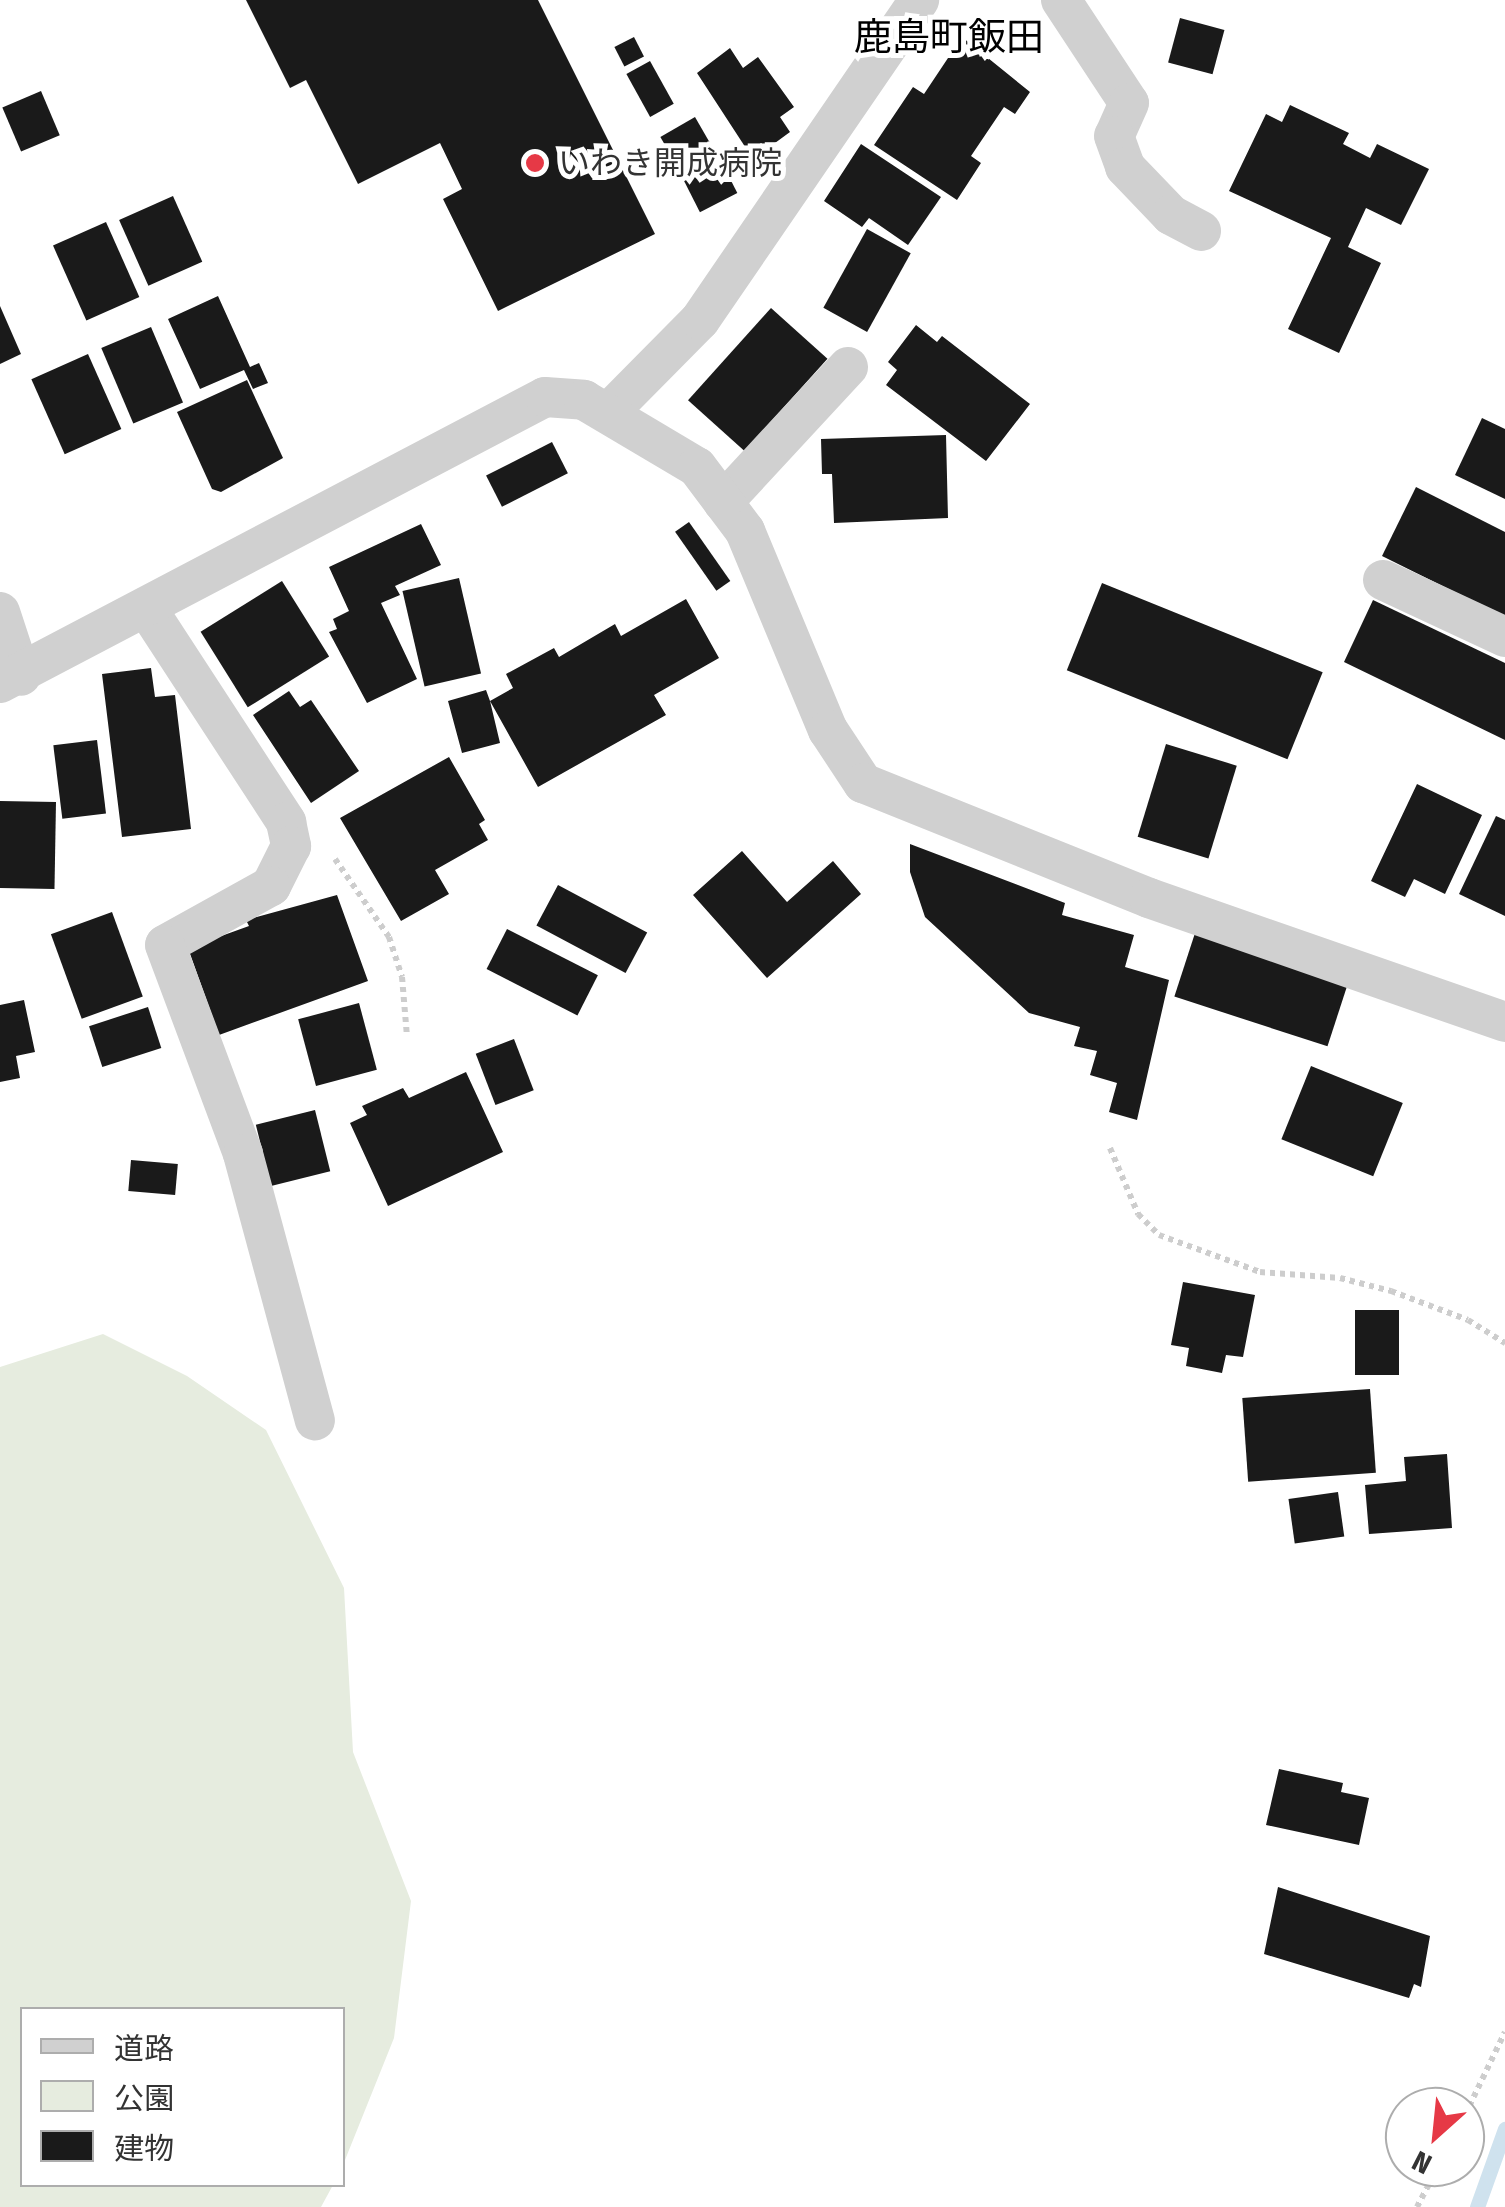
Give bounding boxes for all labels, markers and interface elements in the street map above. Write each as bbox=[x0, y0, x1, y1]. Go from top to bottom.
district label: 鹿島町飯田 bbox=[854, 15, 1044, 61]
place label: いわき開成病院 bbox=[558, 144, 782, 182]
marker: いわき開成病院 bbox=[522, 150, 548, 176]
legend bbox=[20, 2007, 345, 2187]
text: 道路 bbox=[114, 2031, 174, 2067]
text: 公園 bbox=[114, 2081, 174, 2117]
north arrow bbox=[1385, 2087, 1485, 2187]
text: 建物 bbox=[114, 2131, 174, 2167]
text: N bbox=[1407, 2144, 1437, 2181]

